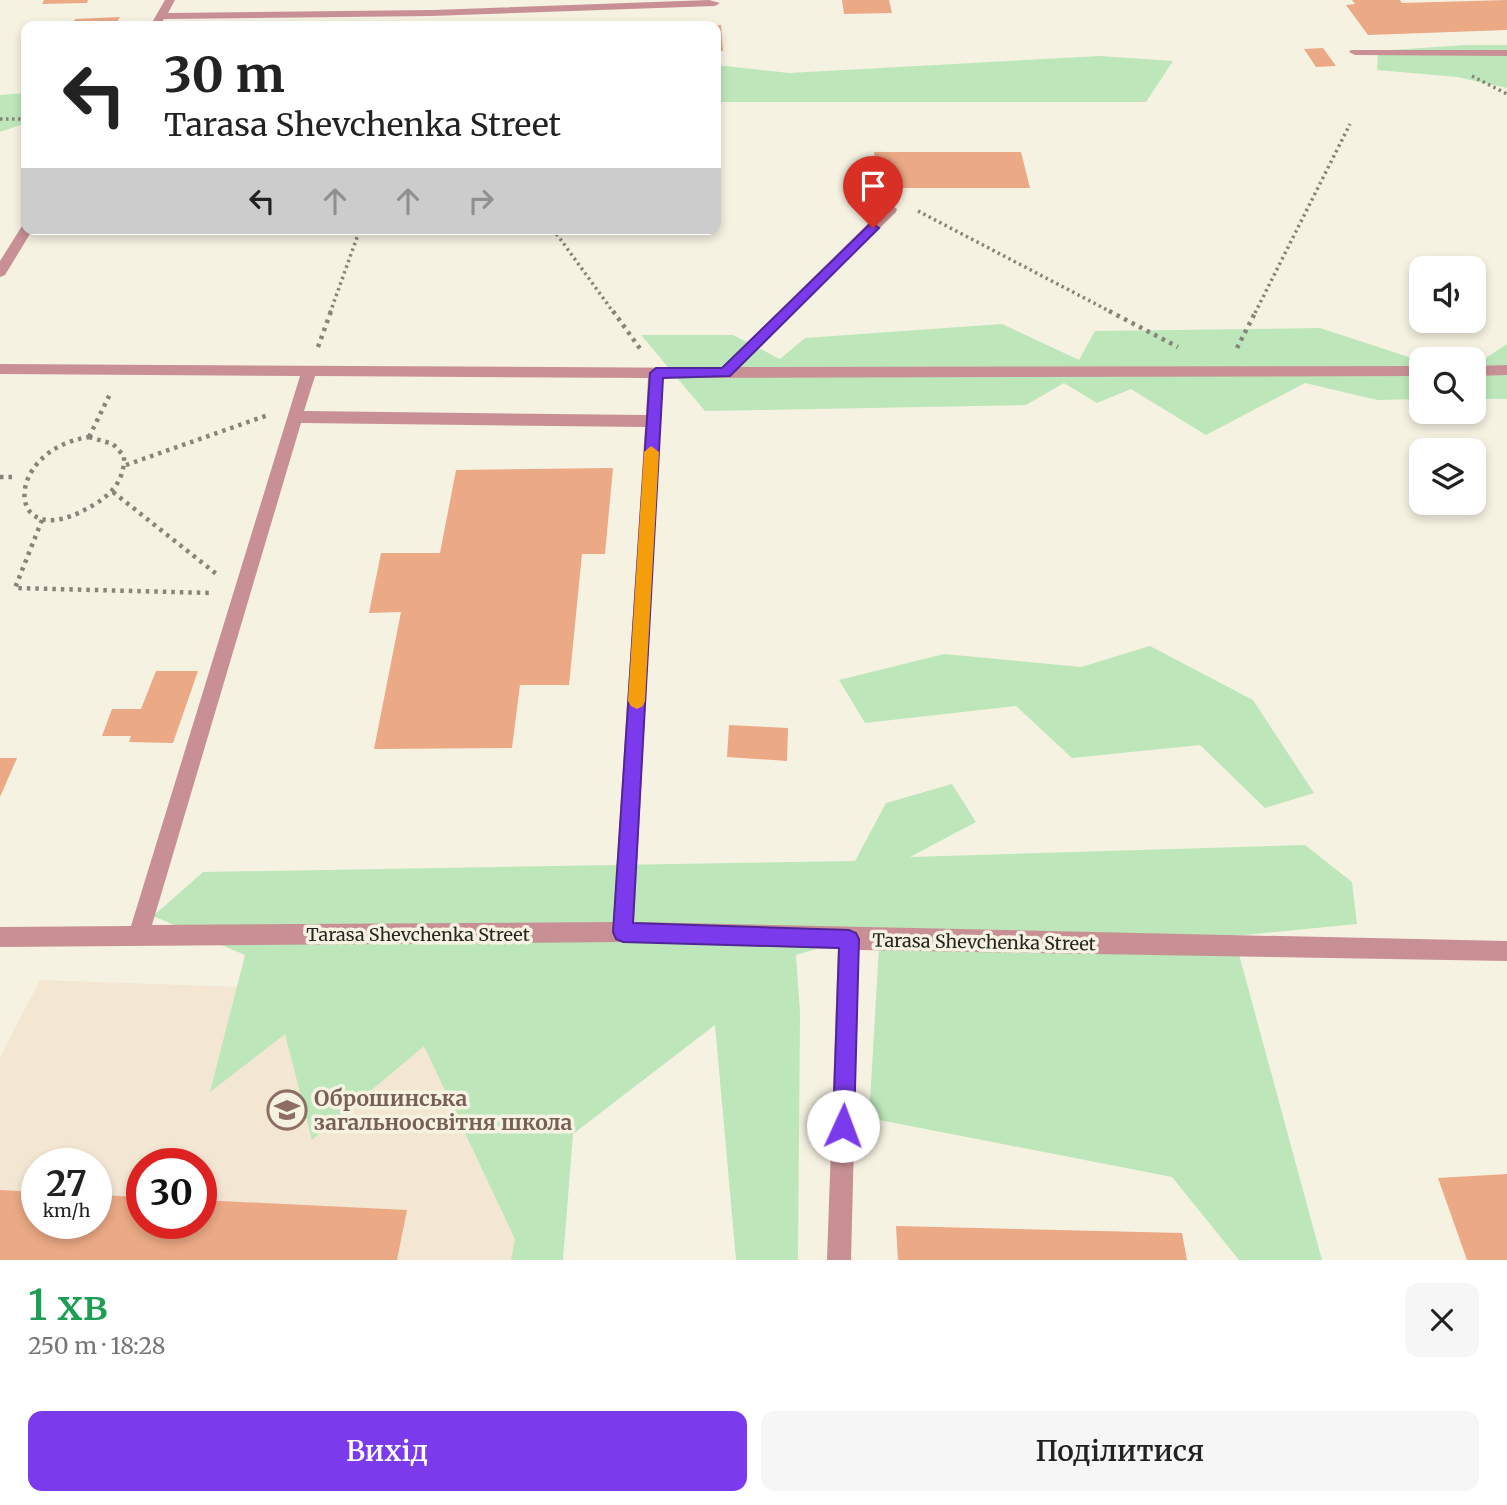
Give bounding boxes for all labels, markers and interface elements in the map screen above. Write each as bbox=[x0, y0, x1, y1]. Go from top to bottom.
text: 30 m bbox=[164, 44, 285, 105]
icon: left bbox=[49, 49, 140, 140]
text: Tarasa Shevchenka Street bbox=[164, 105, 561, 145]
pin bbox=[843, 156, 903, 228]
icon: arrive bbox=[854, 167, 892, 205]
icon: left bbox=[243, 182, 281, 220]
icon: ahead bbox=[316, 182, 354, 220]
icon: ahead bbox=[389, 182, 427, 220]
icon: right bbox=[462, 182, 500, 220]
map controls bbox=[1409, 256, 1486, 515]
button: sound bbox=[1409, 256, 1486, 333]
button: search bbox=[1409, 347, 1486, 424]
button: layers bbox=[1409, 438, 1486, 515]
street label: Tarasa Shevchenka Street bbox=[306, 923, 530, 946]
street label: Tarasa Shevchenka Street bbox=[872, 929, 1096, 955]
place label: Оброшинська загальноосвітня школа bbox=[314, 1085, 573, 1136]
school or university icon: Оброшинська загальноосвітня школа bbox=[266, 1089, 308, 1131]
position arrow bbox=[806, 1089, 880, 1163]
speed limit sign: 30 bbox=[126, 1148, 217, 1239]
text: 27 bbox=[46, 1162, 87, 1206]
text: km/h bbox=[43, 1199, 90, 1222]
text: 1 хв bbox=[28, 1279, 108, 1331]
button: close bbox=[1405, 1283, 1479, 1357]
text: 250 m · 18:28 bbox=[28, 1331, 166, 1360]
button: Вихід bbox=[28, 1411, 747, 1491]
button: Поділитися bbox=[761, 1411, 1479, 1491]

